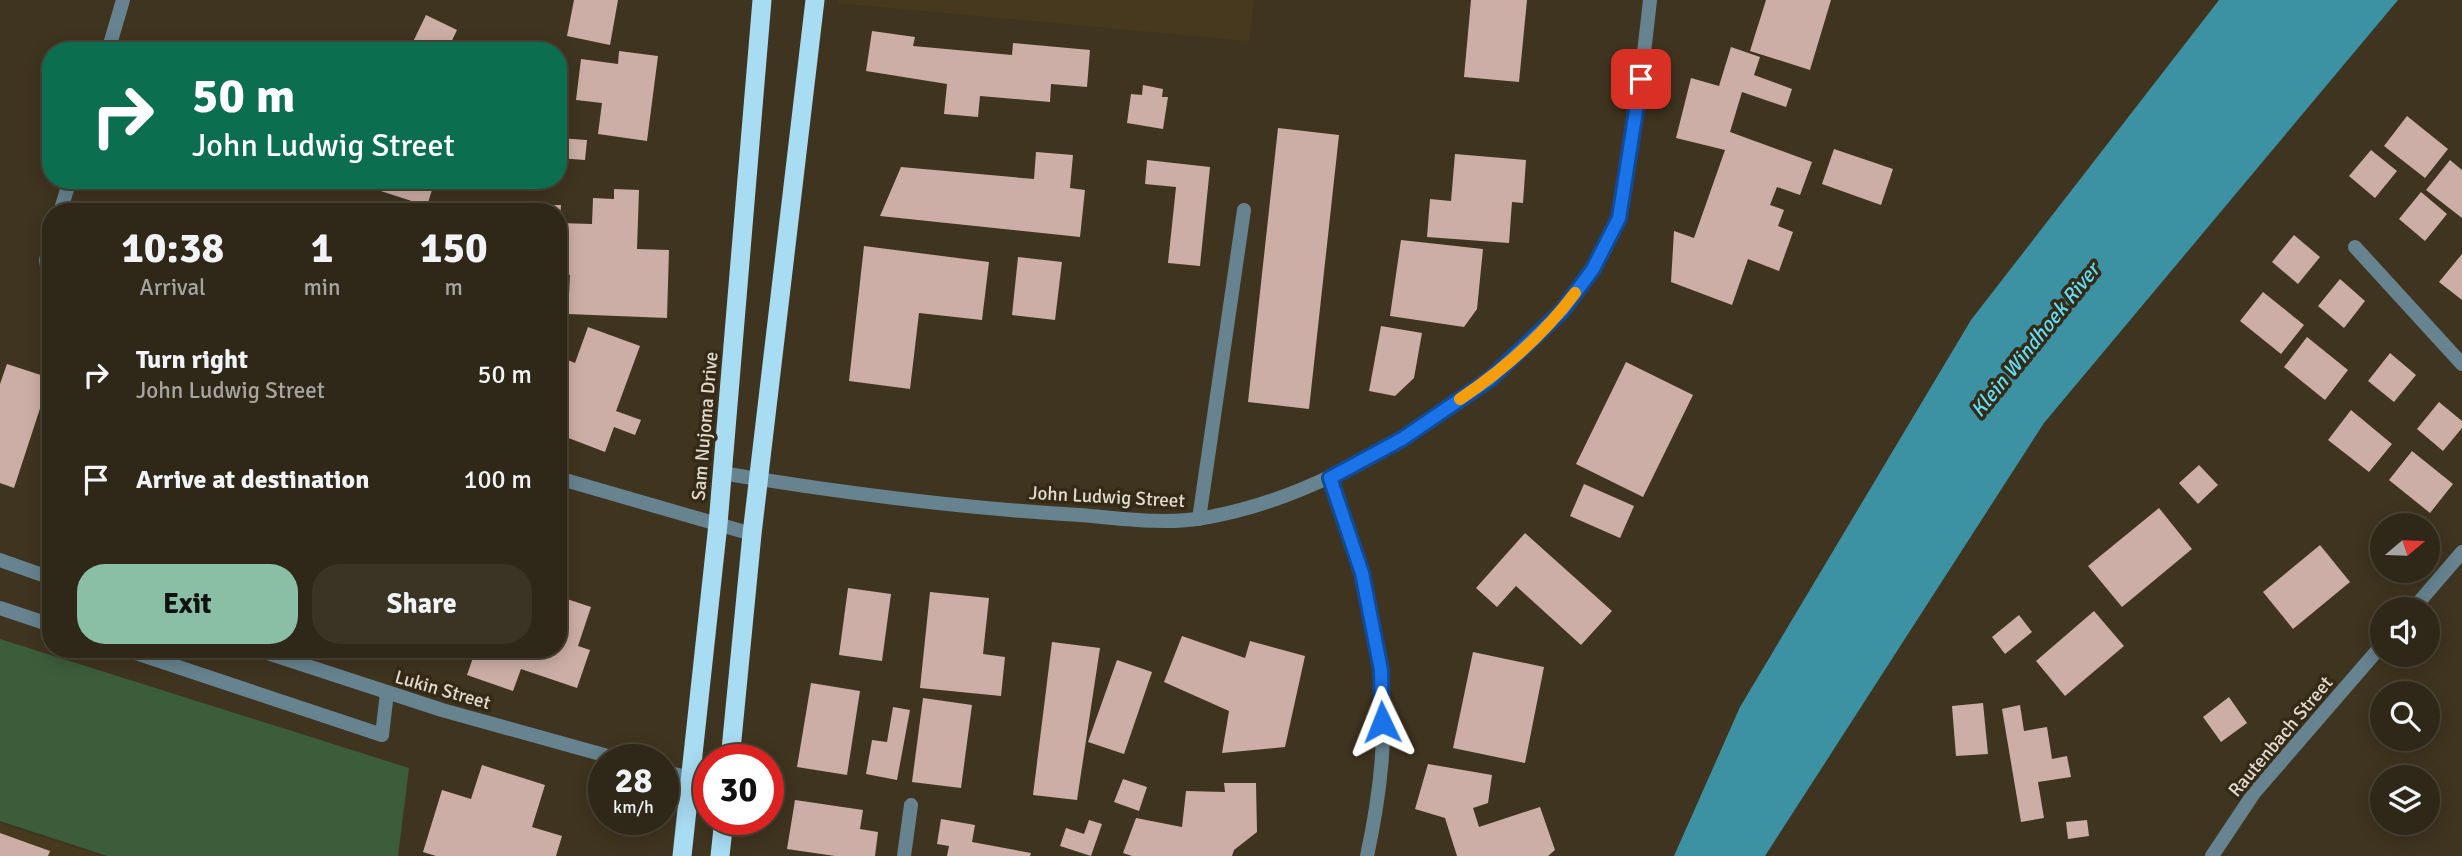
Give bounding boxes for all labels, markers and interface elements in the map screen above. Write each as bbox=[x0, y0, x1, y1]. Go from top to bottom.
pin bbox=[1611, 49, 1671, 109]
icon: arrive bbox=[1622, 60, 1660, 98]
text: 50 m bbox=[192, 66, 295, 126]
icon: right bbox=[77, 70, 168, 161]
text: John Ludwig Street bbox=[192, 126, 455, 165]
text: 10:38 bbox=[121, 223, 224, 274]
text: 1 bbox=[311, 223, 333, 274]
text: 150 bbox=[420, 223, 488, 274]
water label: Klein Windhoek River bbox=[1965, 255, 2107, 422]
text: Arrival bbox=[140, 273, 206, 302]
text: min bbox=[303, 273, 341, 302]
text: m bbox=[445, 273, 463, 302]
text: Turn right bbox=[136, 344, 248, 376]
street label: Sam Nujoma Drive bbox=[687, 351, 723, 502]
icon: right bbox=[77, 356, 115, 394]
text: 50 m bbox=[477, 359, 532, 391]
text: John Ludwig Street bbox=[136, 376, 325, 405]
icon: arrive bbox=[77, 461, 115, 499]
text: Arrive at destination bbox=[136, 464, 369, 496]
text: 100 m bbox=[463, 464, 532, 496]
street label: John Ludwig Street bbox=[1028, 481, 1186, 513]
north arrow bbox=[2370, 513, 2440, 583]
map controls bbox=[2370, 513, 2440, 835]
button: Exit bbox=[77, 564, 298, 644]
button: Share bbox=[312, 564, 532, 644]
button: sound bbox=[2370, 597, 2440, 667]
street label: Lukin Street bbox=[392, 665, 494, 715]
street label: Rautenbach Street bbox=[2223, 671, 2338, 802]
button: search bbox=[2370, 681, 2440, 751]
position arrow bbox=[1345, 685, 1419, 759]
speed limit sign: 30 bbox=[693, 744, 784, 835]
text: 28 bbox=[615, 759, 652, 802]
button: layers bbox=[2370, 765, 2440, 835]
text: km/h bbox=[613, 796, 654, 818]

